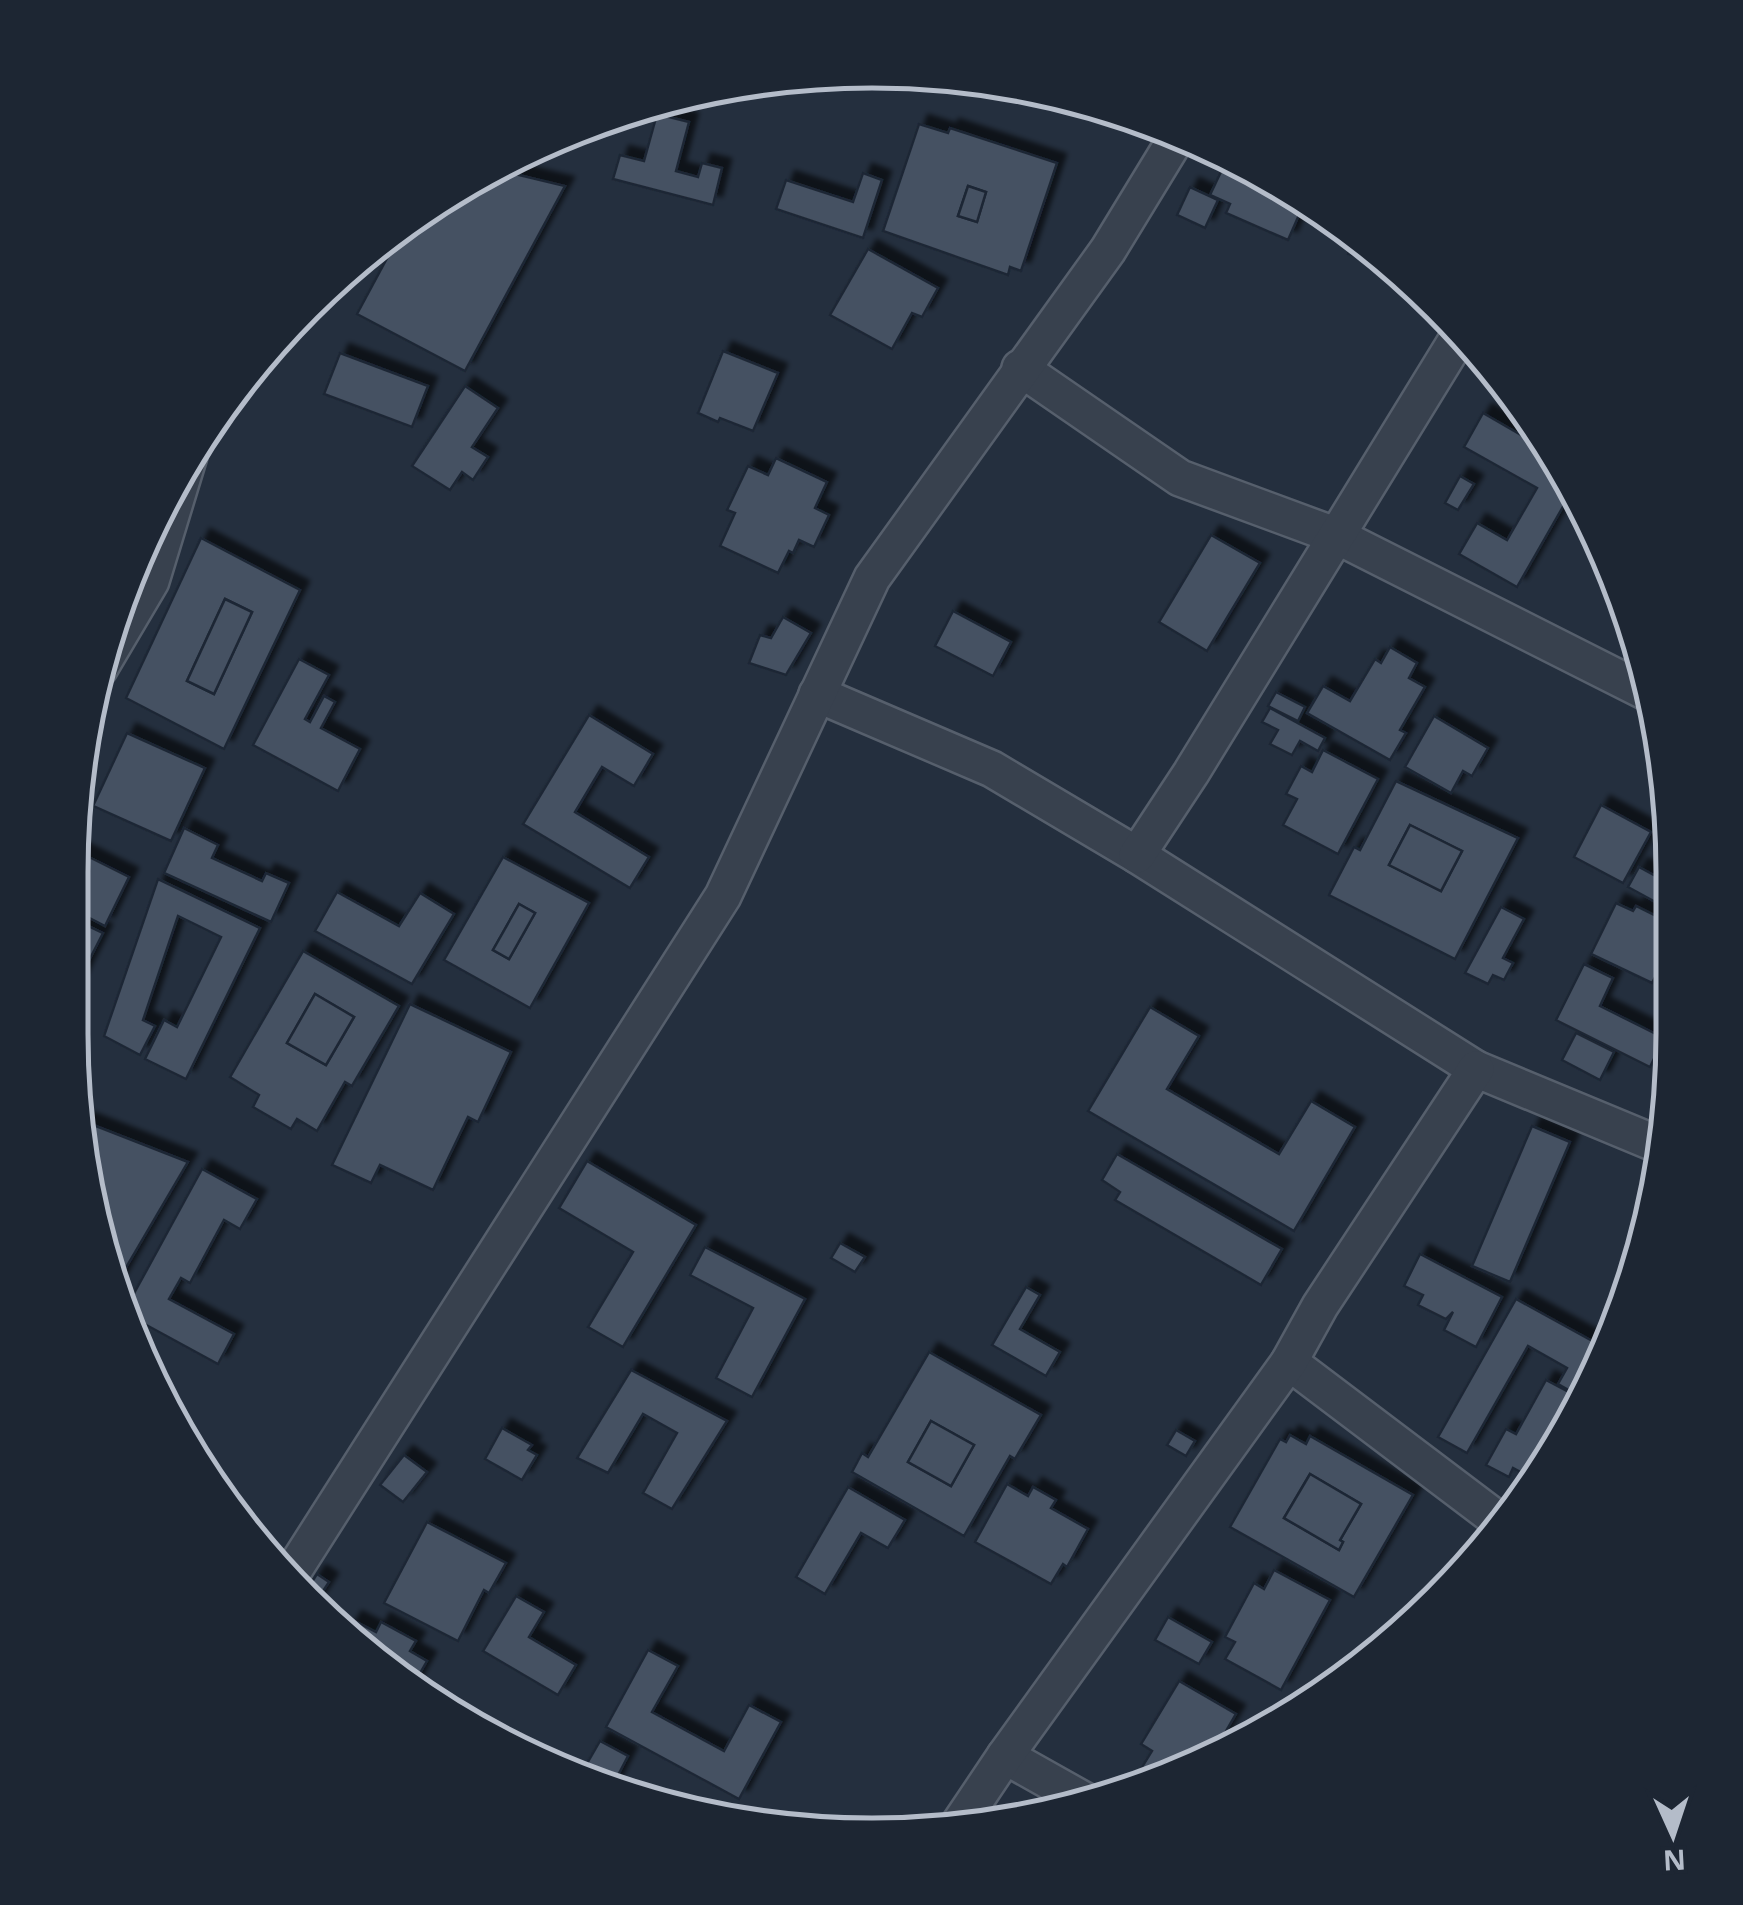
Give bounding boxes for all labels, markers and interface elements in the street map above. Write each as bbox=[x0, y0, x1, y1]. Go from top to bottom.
north arrow bbox=[1623, 1785, 1723, 1885]
text: N bbox=[1662, 1841, 1687, 1881]

